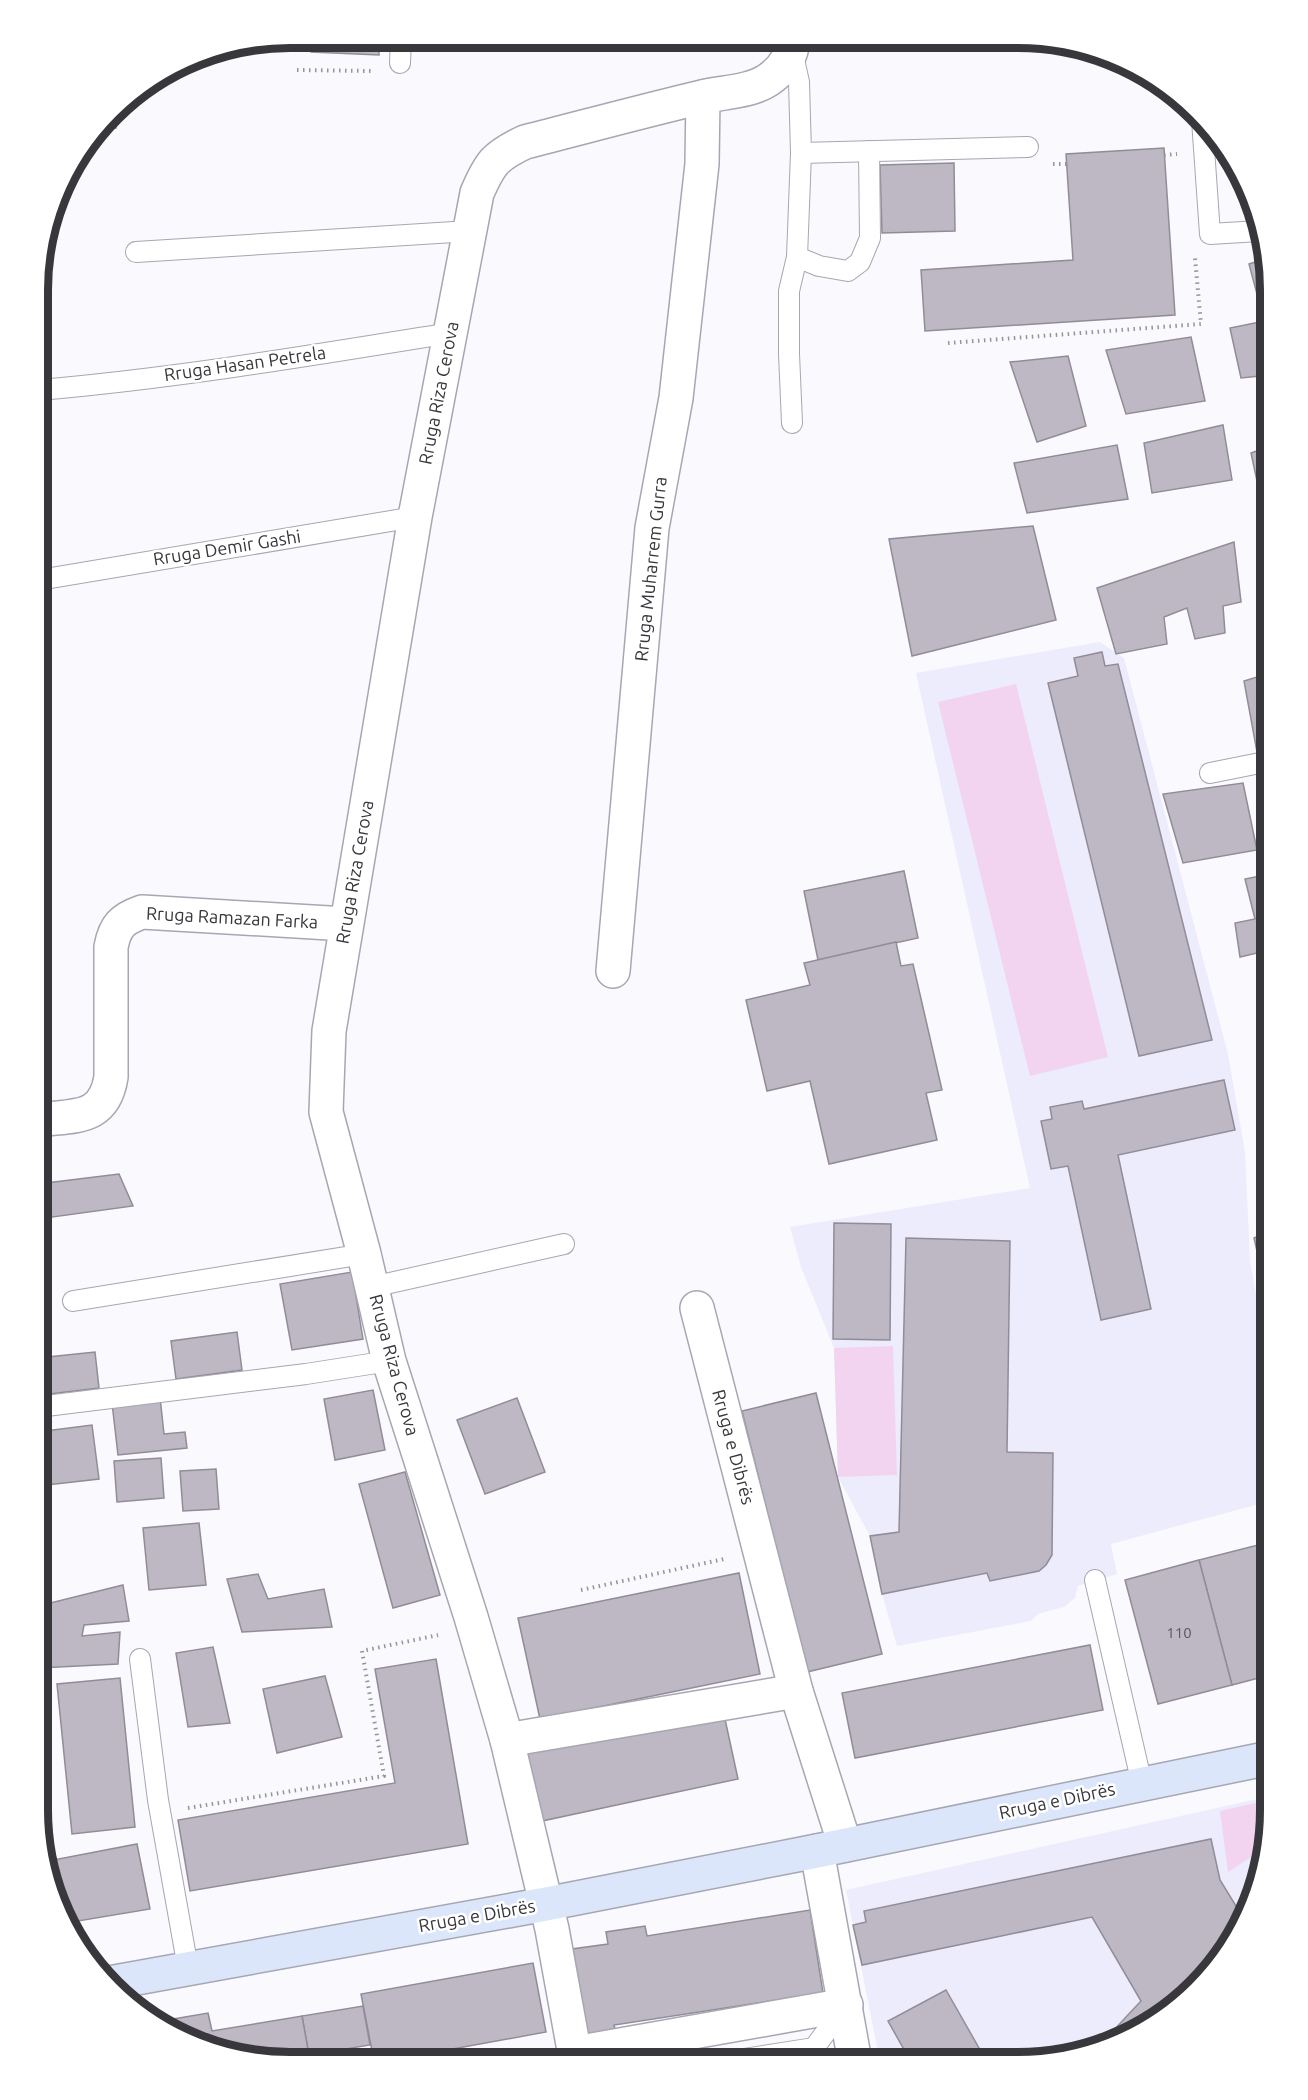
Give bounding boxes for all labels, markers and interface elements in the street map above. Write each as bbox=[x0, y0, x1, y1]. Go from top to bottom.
street label: Rruga Riza Cerova bbox=[414, 319, 462, 466]
street label: Rruga Hasan Petrela bbox=[163, 342, 327, 384]
street label: Rruga Muharrem Gurra bbox=[630, 475, 670, 662]
street label: Rruga Demir Gashi bbox=[152, 525, 302, 569]
street label: Rruga Riza Cerova bbox=[332, 798, 377, 945]
street label: Rruga Ramazan Farka bbox=[145, 903, 319, 931]
street label: Rruga Riza Cerova bbox=[366, 1292, 423, 1438]
street label: Rruga e Dibrës bbox=[709, 1387, 759, 1507]
house number: 110 bbox=[1166, 1624, 1192, 1641]
street label: Rruga e Dibrës bbox=[997, 1778, 1117, 1822]
street label: Rruga e Dibrës bbox=[417, 1895, 537, 1935]

